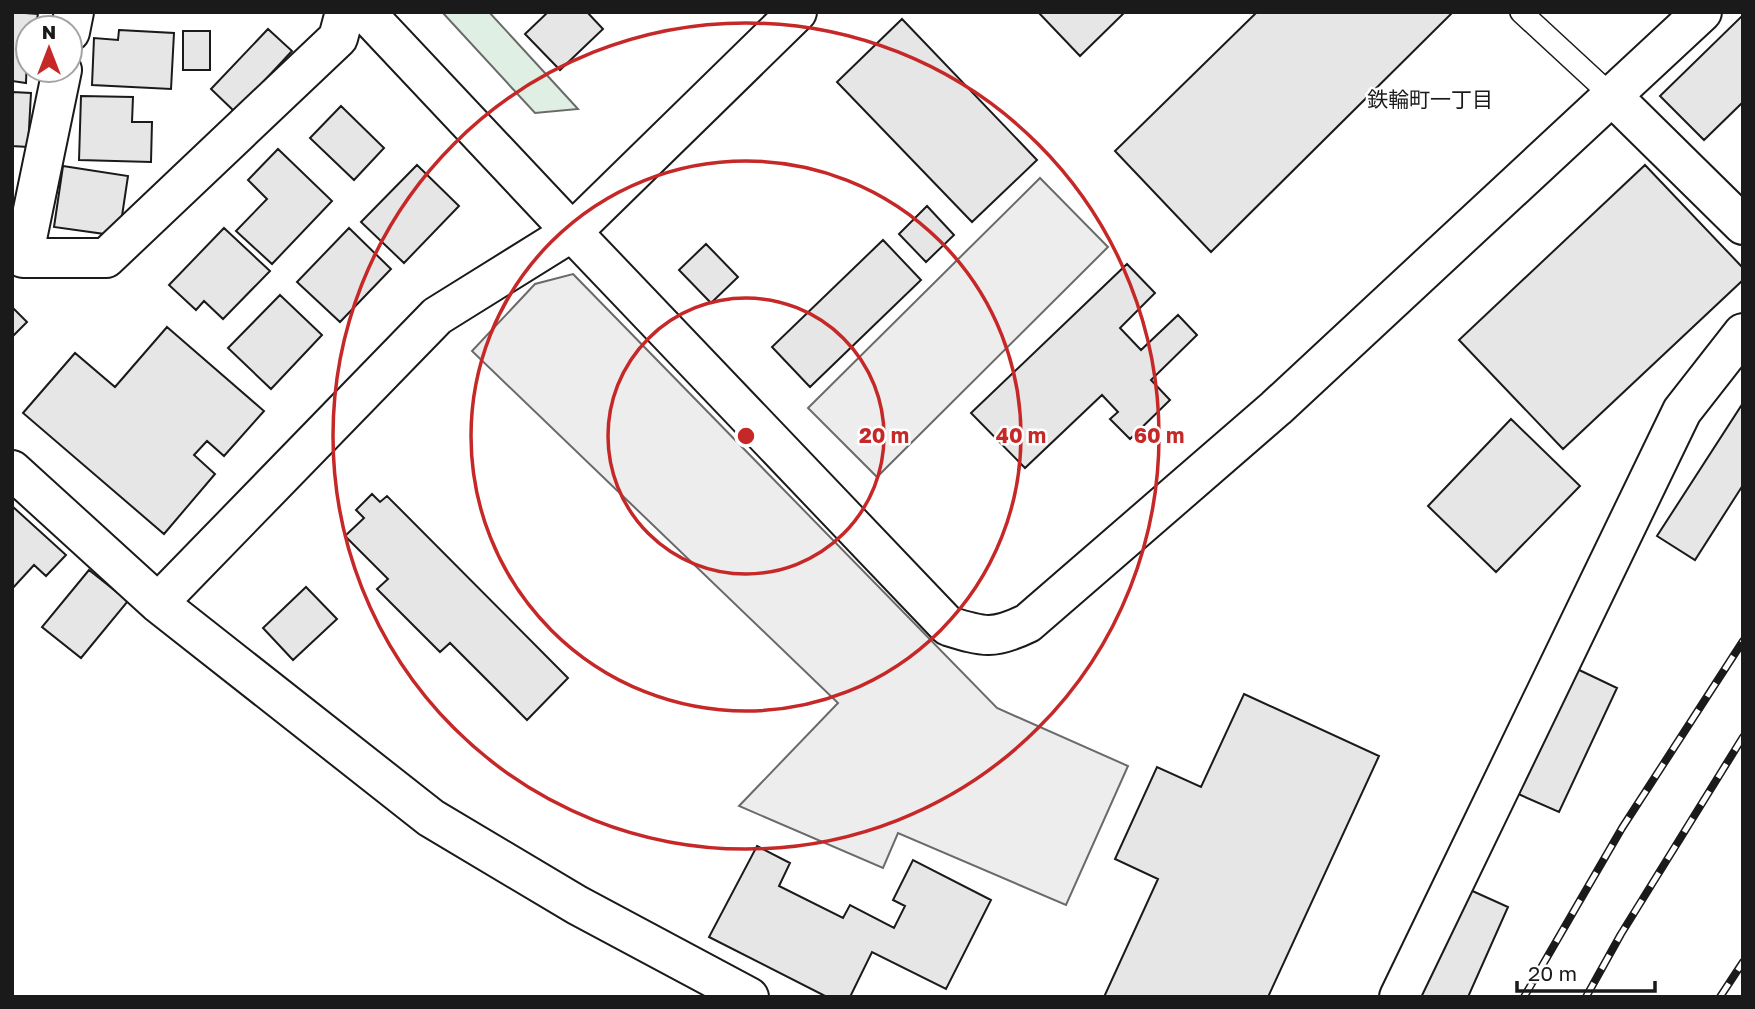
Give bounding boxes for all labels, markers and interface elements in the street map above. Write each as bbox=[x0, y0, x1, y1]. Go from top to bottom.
north arrow bbox=[14, 14, 84, 84]
text: N bbox=[42, 20, 56, 43]
district label: 鉄輪町一丁目 bbox=[1367, 86, 1493, 112]
text: 20 m bbox=[859, 422, 909, 448]
text: 40 m bbox=[996, 422, 1046, 448]
text: 60 m bbox=[1134, 422, 1184, 448]
centre of rings bbox=[734, 424, 758, 448]
scale bar bbox=[1517, 950, 1655, 994]
text: 20 m bbox=[1528, 960, 1577, 986]

